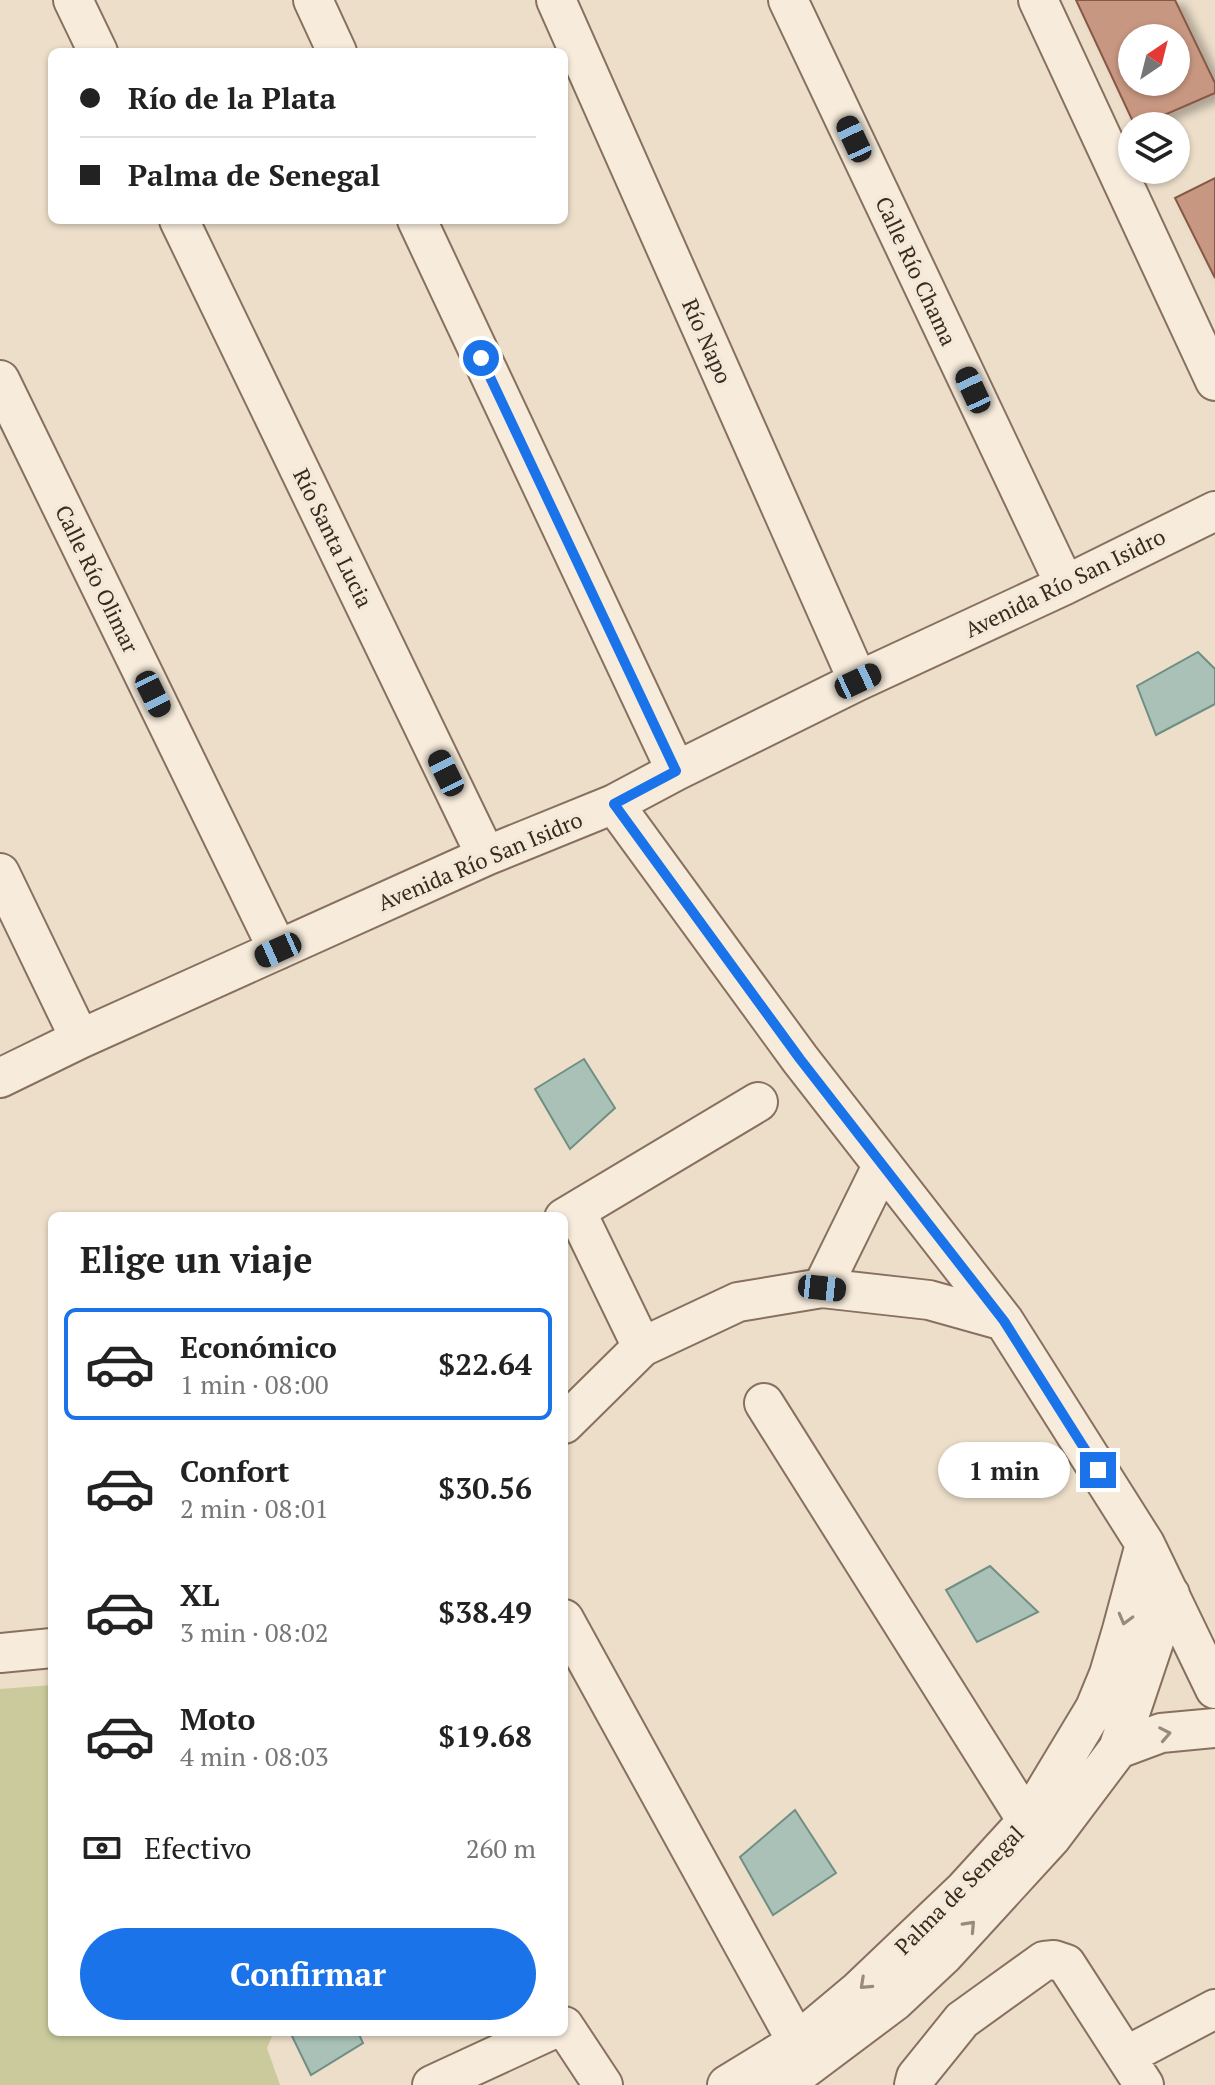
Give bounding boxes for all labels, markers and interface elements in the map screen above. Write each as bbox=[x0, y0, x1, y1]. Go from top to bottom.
north arrow bbox=[1118, 24, 1190, 96]
map controls bbox=[1118, 24, 1190, 184]
text: Río de la Plata bbox=[128, 78, 336, 118]
car bbox=[833, 112, 875, 166]
button: layers bbox=[1118, 112, 1190, 184]
text: Palma de Senegal bbox=[128, 155, 380, 195]
street label: Calle Río Chama bbox=[869, 192, 964, 350]
street label: Río Napo bbox=[676, 294, 739, 388]
route start bbox=[463, 340, 499, 376]
car bbox=[952, 363, 994, 417]
street label: Río Santa Lucia bbox=[287, 463, 380, 612]
street label: Calle Río Olimar bbox=[49, 500, 146, 658]
street label: Avenida Río San Isidro bbox=[960, 521, 1170, 644]
car bbox=[831, 660, 885, 702]
car bbox=[132, 667, 174, 721]
car bbox=[425, 746, 467, 800]
street label: Avenida Río San Isidro bbox=[373, 804, 587, 917]
car bbox=[251, 929, 305, 971]
text: Elige un viaje bbox=[80, 1236, 313, 1283]
car bbox=[797, 1274, 847, 1302]
text: Económico bbox=[180, 1327, 337, 1367]
icon: car bbox=[84, 1328, 156, 1400]
text: $22.64 bbox=[438, 1344, 532, 1384]
text: 1 min · 08:00 bbox=[180, 1367, 329, 1401]
callout: 1 min bbox=[938, 1442, 1070, 1498]
text: Confort bbox=[180, 1451, 290, 1491]
icon: car bbox=[84, 1452, 156, 1524]
route end bbox=[1080, 1452, 1116, 1488]
text: 1 min bbox=[968, 1453, 1040, 1487]
text: $30.56 bbox=[438, 1468, 532, 1508]
text: 2 min · 08:01 bbox=[180, 1491, 329, 1525]
text: XL bbox=[180, 1575, 219, 1615]
icon: car bbox=[84, 1576, 156, 1648]
text: $38.49 bbox=[438, 1592, 532, 1632]
one-way arrow bbox=[1118, 1612, 1135, 1626]
text: 3 min · 08:02 bbox=[180, 1615, 329, 1649]
text: Moto bbox=[180, 1699, 255, 1739]
icon: car bbox=[84, 1700, 156, 1772]
text: $19.68 bbox=[438, 1716, 532, 1756]
one-way arrow bbox=[1159, 1726, 1172, 1743]
text: 4 min · 08:03 bbox=[180, 1739, 329, 1773]
street label: Palma de Senegal bbox=[888, 1819, 1029, 1960]
icon: cash bbox=[80, 1826, 124, 1870]
text: Efectivo bbox=[144, 1828, 252, 1868]
text: 260 m bbox=[466, 1831, 536, 1865]
one-way arrow bbox=[961, 1921, 976, 1935]
button: Confirmar bbox=[80, 1928, 536, 2020]
one-way arrow bbox=[859, 1975, 874, 1989]

